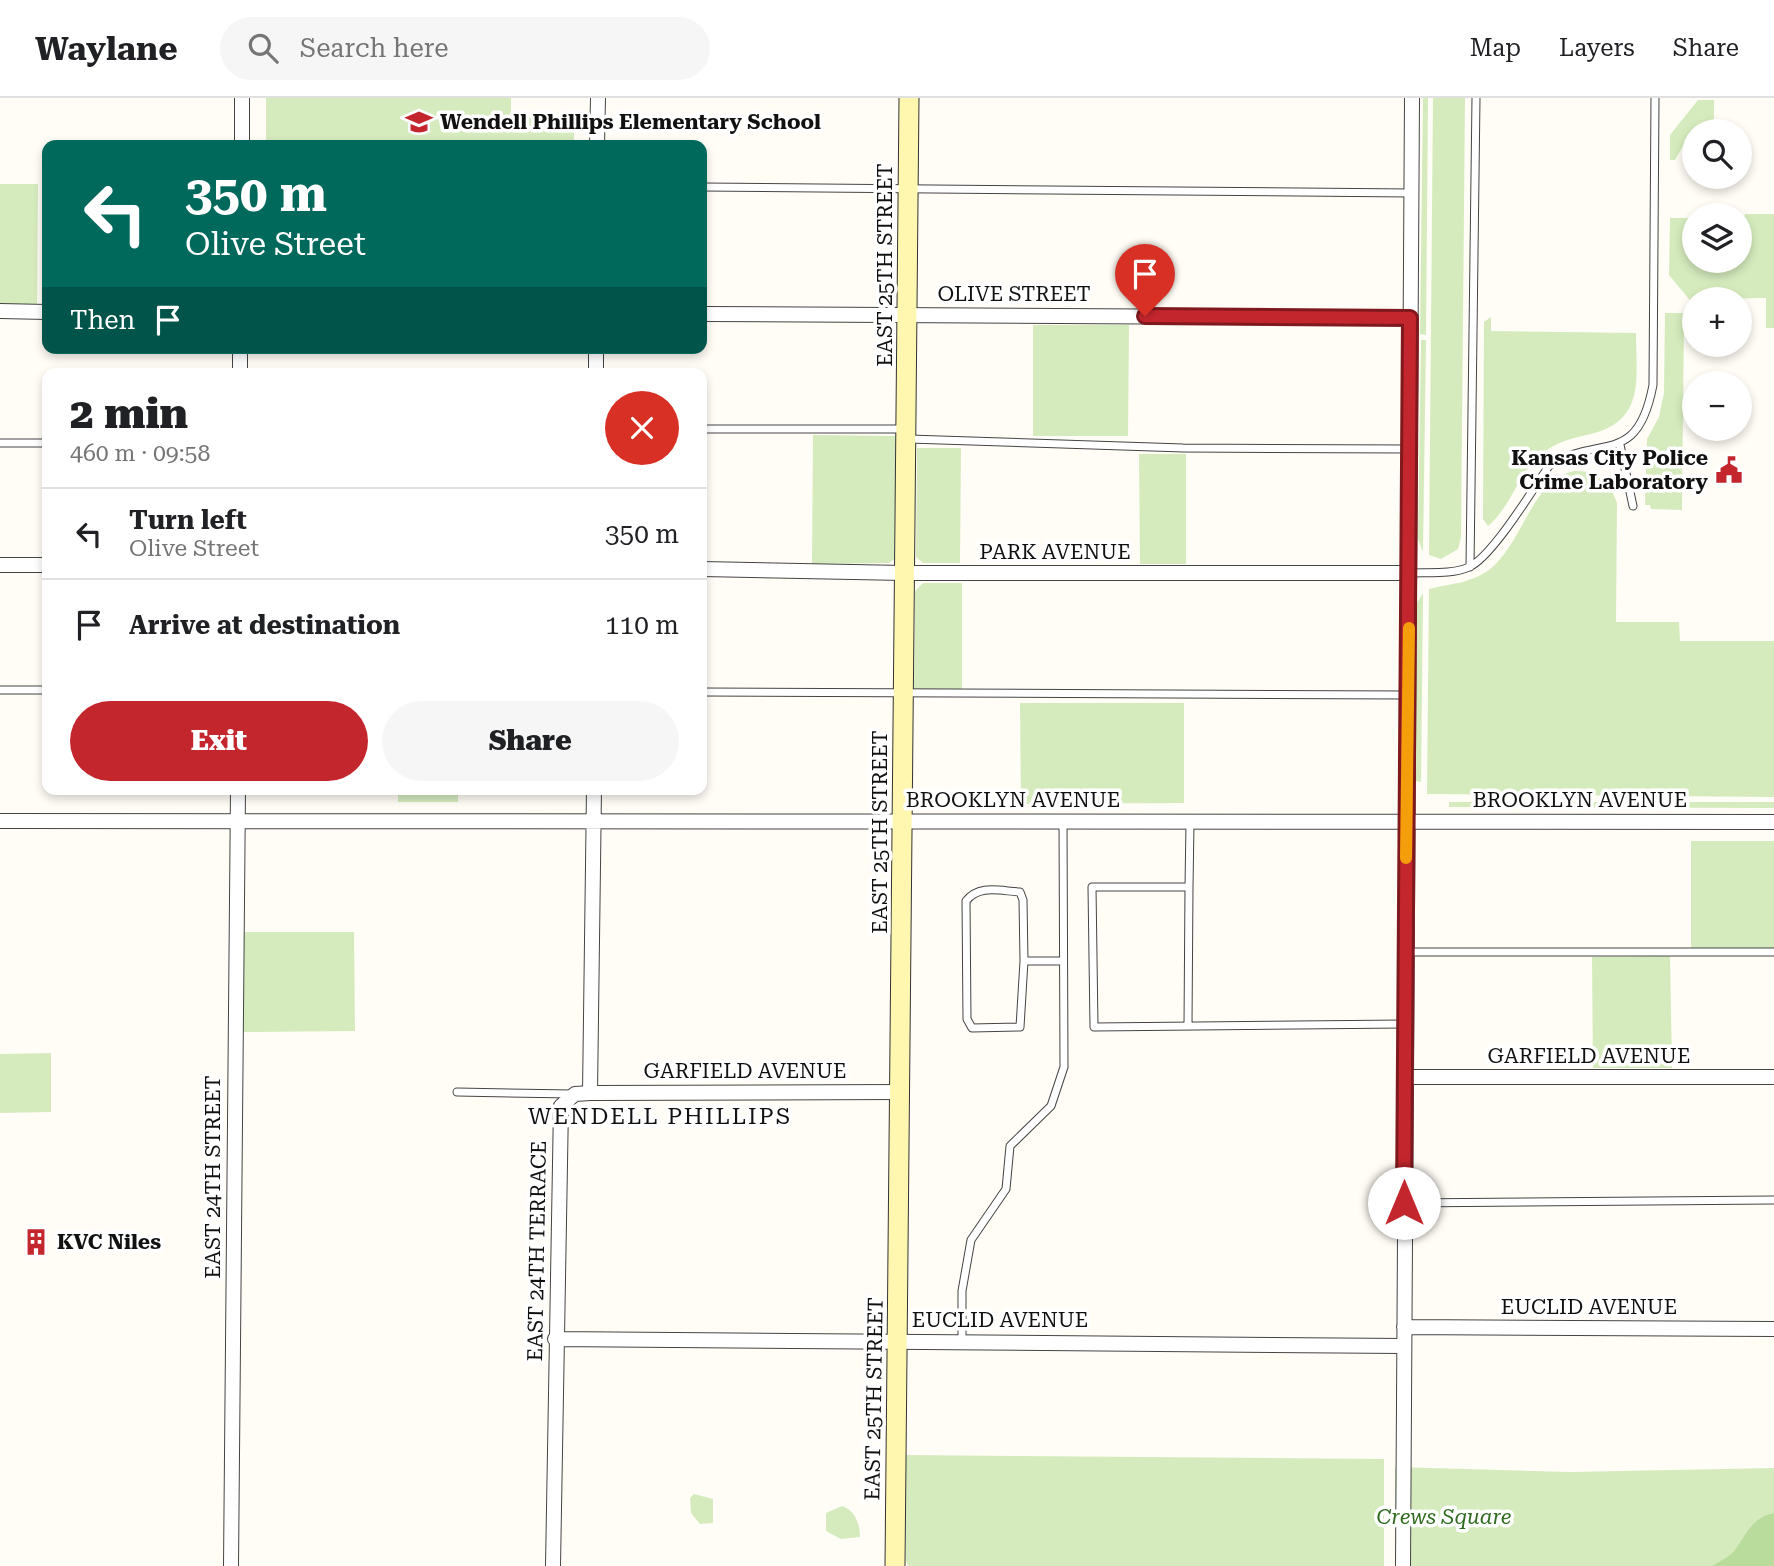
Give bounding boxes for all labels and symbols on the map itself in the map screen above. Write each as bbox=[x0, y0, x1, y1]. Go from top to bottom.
school or university icon: Wendell Phillips Elementary School bbox=[404, 107, 434, 137]
place label: Wendell Phillips Elementary School bbox=[440, 110, 821, 134]
street label: EAST 25TH STREET bbox=[873, 163, 897, 367]
pin bbox=[1115, 244, 1175, 316]
street label: OLIVE STREET bbox=[937, 282, 1091, 306]
place label: Kansas City Police Crime Laboratory bbox=[1511, 446, 1708, 494]
public building icon: Kansas City Police Crime Laboratory bbox=[1714, 455, 1744, 485]
street label: PARK AVENUE bbox=[979, 540, 1131, 564]
street label: EAST 25TH STREET bbox=[868, 730, 892, 934]
street label: BROOKLYN AVENUE bbox=[906, 788, 1120, 812]
street label: BROOKLYN AVENUE bbox=[1473, 788, 1687, 812]
street label: GARFIELD AVENUE bbox=[1488, 1044, 1690, 1068]
street label: GARFIELD AVENUE bbox=[644, 1059, 846, 1083]
street label: EAST 24TH STREET bbox=[201, 1075, 225, 1279]
district label: WENDELL PHILLIPS bbox=[528, 1103, 792, 1130]
street label: EAST 24TH TERRACE bbox=[523, 1140, 551, 1362]
position arrow bbox=[1367, 1166, 1441, 1240]
building icon: KVC Niles bbox=[21, 1227, 51, 1257]
place label: KVC Niles bbox=[57, 1230, 161, 1254]
street label: EUCLID AVENUE bbox=[1501, 1295, 1677, 1319]
street label: EAST 25TH STREET bbox=[860, 1297, 888, 1501]
street label: EUCLID AVENUE bbox=[912, 1308, 1088, 1332]
park label: Crews Square bbox=[1377, 1505, 1512, 1529]

